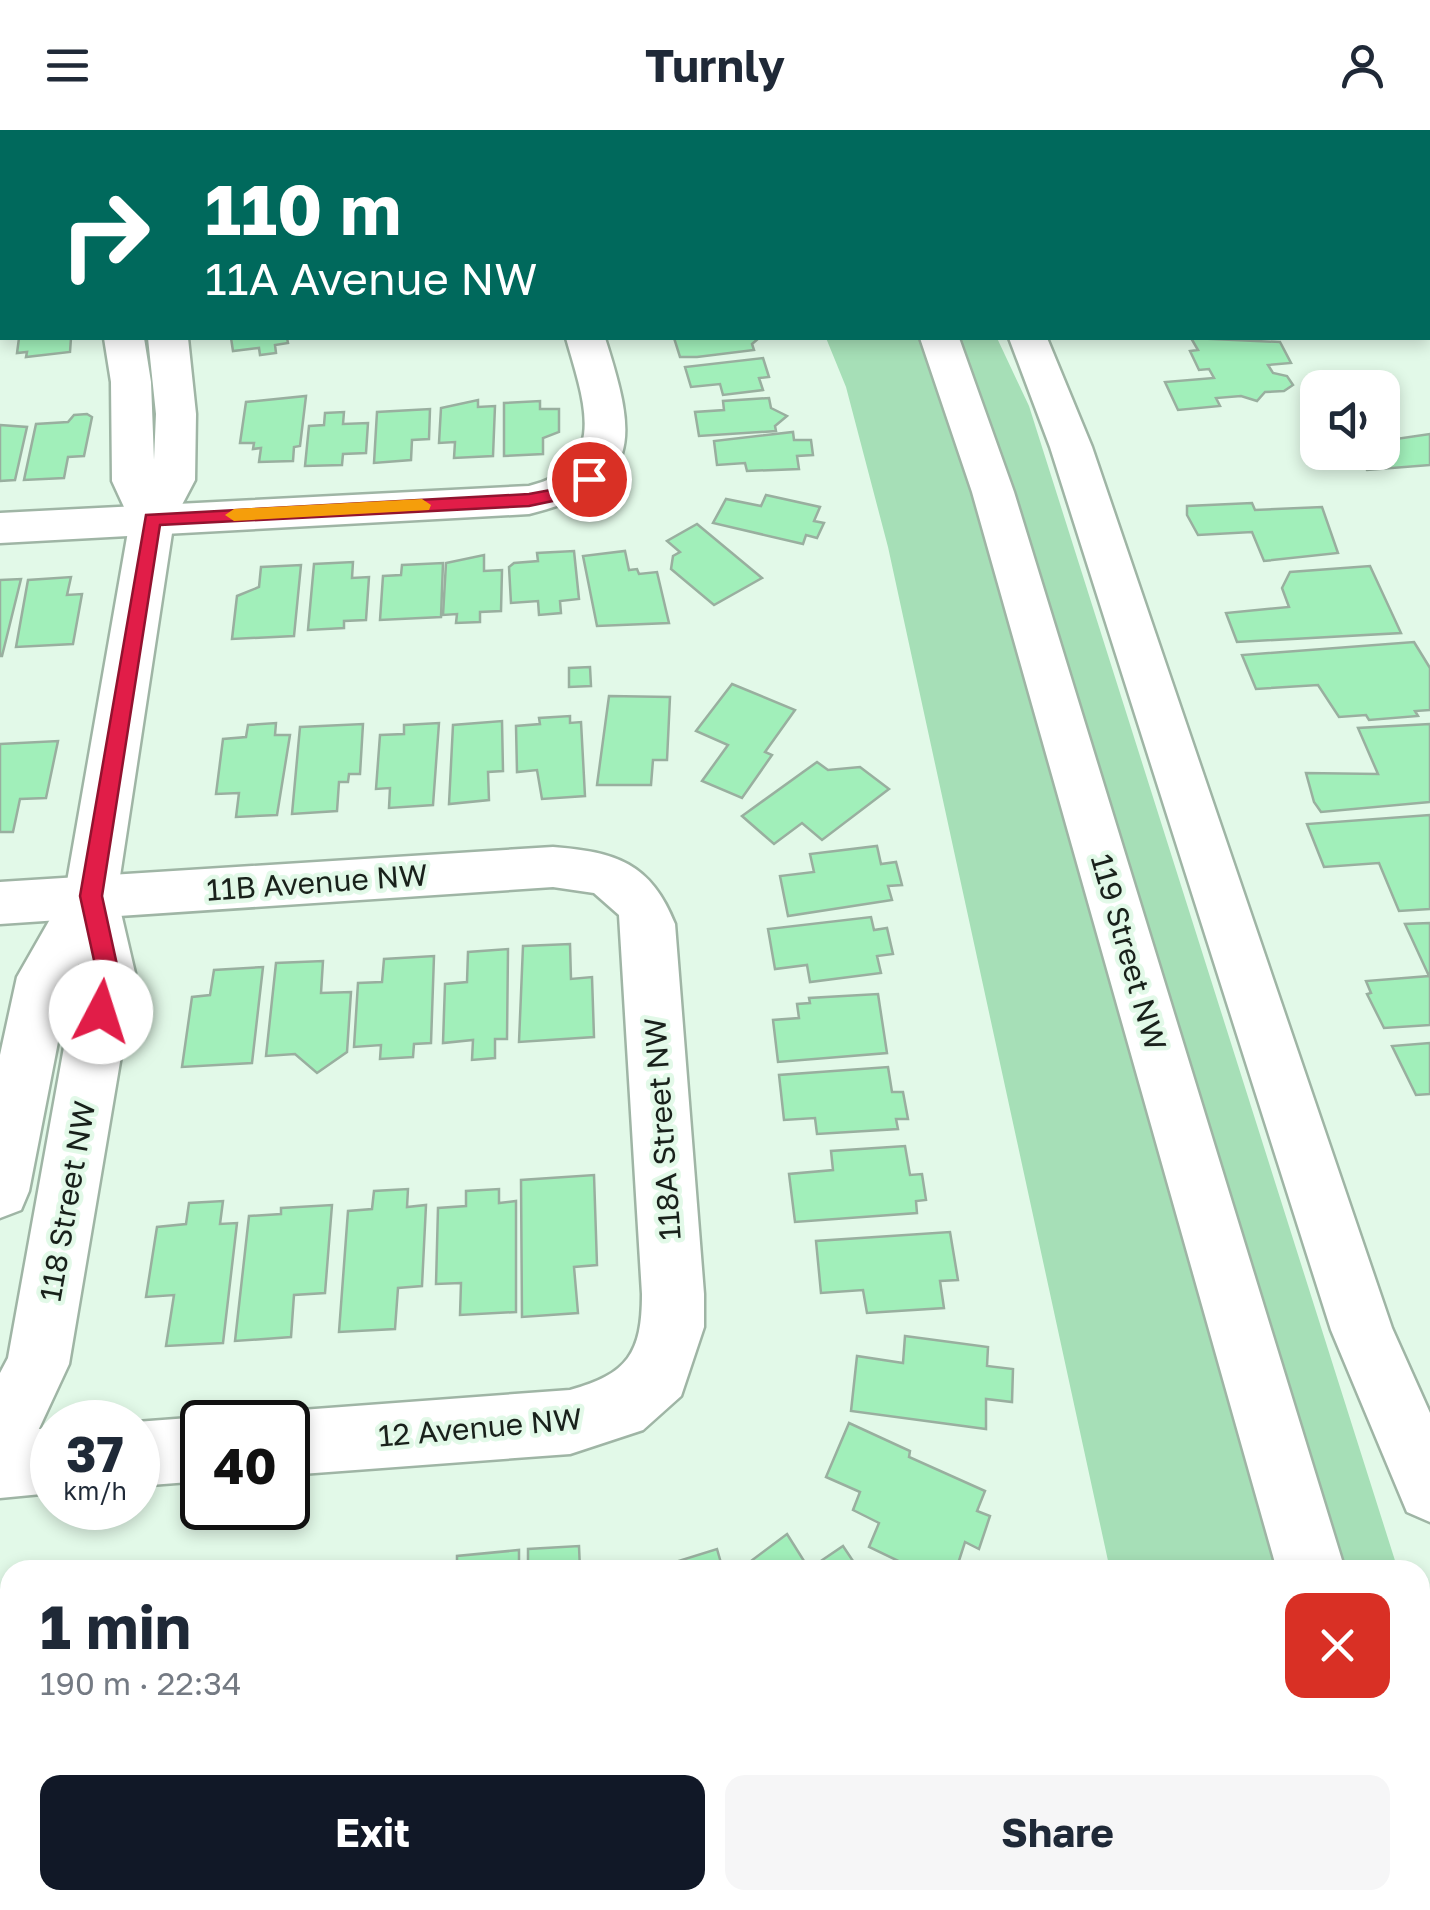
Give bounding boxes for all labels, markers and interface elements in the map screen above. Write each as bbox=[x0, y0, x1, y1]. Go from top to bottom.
icon: menu bbox=[40, 38, 95, 93]
text: Turnly bbox=[645, 38, 785, 92]
icon: person bbox=[1335, 38, 1390, 93]
text: 110 m bbox=[205, 166, 401, 250]
icon: right bbox=[40, 170, 170, 300]
text: 11A Avenue NW bbox=[205, 251, 538, 305]
map controls bbox=[1300, 370, 1400, 470]
button: sound bbox=[1300, 370, 1400, 470]
pin bbox=[547, 437, 632, 522]
icon: arrive bbox=[562, 452, 617, 507]
street label: 119 Street NW bbox=[1084, 850, 1174, 1054]
street label: 11B Avenue NW bbox=[205, 856, 429, 908]
position arrow bbox=[49, 960, 153, 1064]
street label: 118A Street NW bbox=[636, 1017, 688, 1241]
street label: 118 Street NW bbox=[32, 1098, 102, 1304]
speed limit sign: 40 bbox=[180, 1400, 310, 1530]
street label: 12 Avenue NW bbox=[377, 1400, 583, 1454]
text: 37 bbox=[66, 1423, 124, 1483]
text: km/h bbox=[63, 1475, 127, 1506]
text: 1 min bbox=[40, 1590, 191, 1662]
button: close bbox=[1285, 1593, 1390, 1698]
text: 190 m · 22:34 bbox=[40, 1664, 242, 1702]
button: Exit bbox=[40, 1775, 705, 1890]
button: Share bbox=[725, 1775, 1390, 1890]

